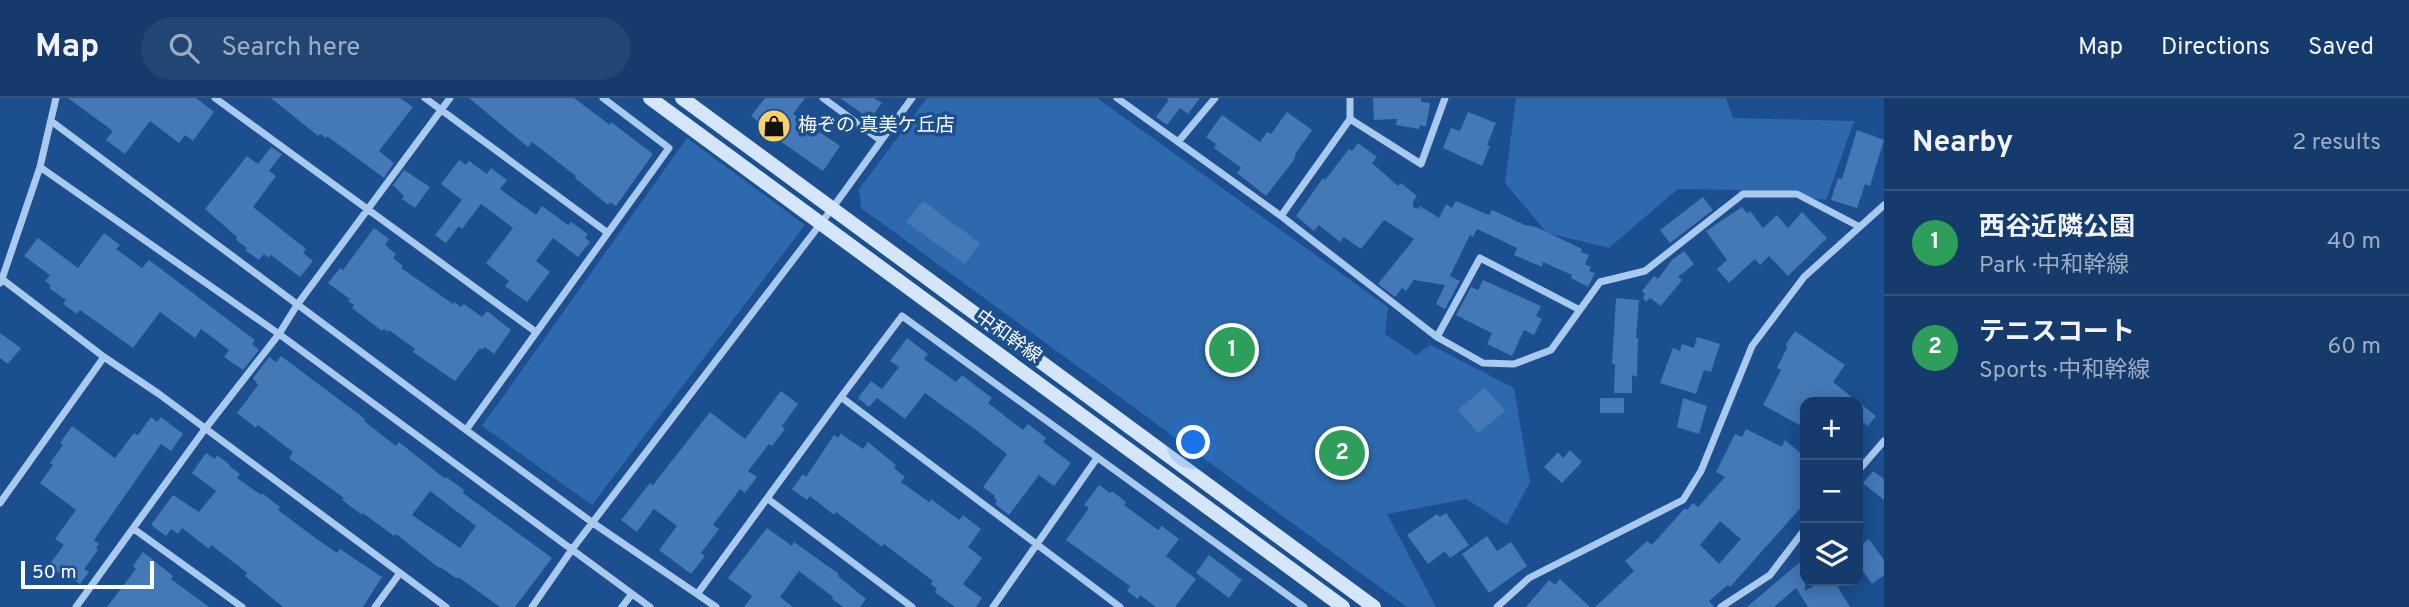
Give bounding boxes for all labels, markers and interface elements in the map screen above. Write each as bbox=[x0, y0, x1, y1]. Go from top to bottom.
search box bbox=[141, 17, 631, 80]
text: Map bbox=[35, 27, 99, 69]
icon: search bbox=[165, 29, 203, 67]
text: Search here bbox=[221, 32, 360, 65]
text: Map bbox=[2078, 33, 2123, 63]
text: Directions bbox=[2161, 33, 2270, 63]
text: Saved bbox=[2308, 33, 2374, 63]
shop icon: 梅ぞの 真美ケ丘店 bbox=[755, 107, 793, 145]
place label: 梅ぞの 真美ケ丘店 bbox=[798, 114, 954, 138]
text: Nearby bbox=[1912, 125, 2013, 162]
text: 2 results bbox=[2292, 129, 2381, 158]
text: 西谷近隣公園 bbox=[1979, 212, 2135, 245]
text: 1 bbox=[1930, 228, 1940, 257]
text: 40 m bbox=[2327, 228, 2381, 257]
text: Park · 中和幹線 bbox=[1979, 252, 2129, 281]
street label: 中和幹線 bbox=[970, 305, 1046, 369]
text: テニスコート bbox=[1979, 317, 2135, 350]
pin: 1 bbox=[1209, 324, 1255, 376]
text: 2 bbox=[1928, 333, 1942, 362]
text: 60 m bbox=[2328, 333, 2381, 362]
text: Sports · 中和幹線 bbox=[1979, 357, 2150, 386]
map controls bbox=[1800, 397, 1863, 586]
button: + bbox=[1800, 397, 1863, 460]
your location bbox=[1176, 425, 1210, 459]
pin: 2 bbox=[1319, 427, 1365, 479]
button: − bbox=[1800, 460, 1863, 523]
button: layers bbox=[1800, 523, 1863, 586]
scale bar bbox=[21, 558, 154, 590]
text: 50 m bbox=[32, 561, 77, 585]

